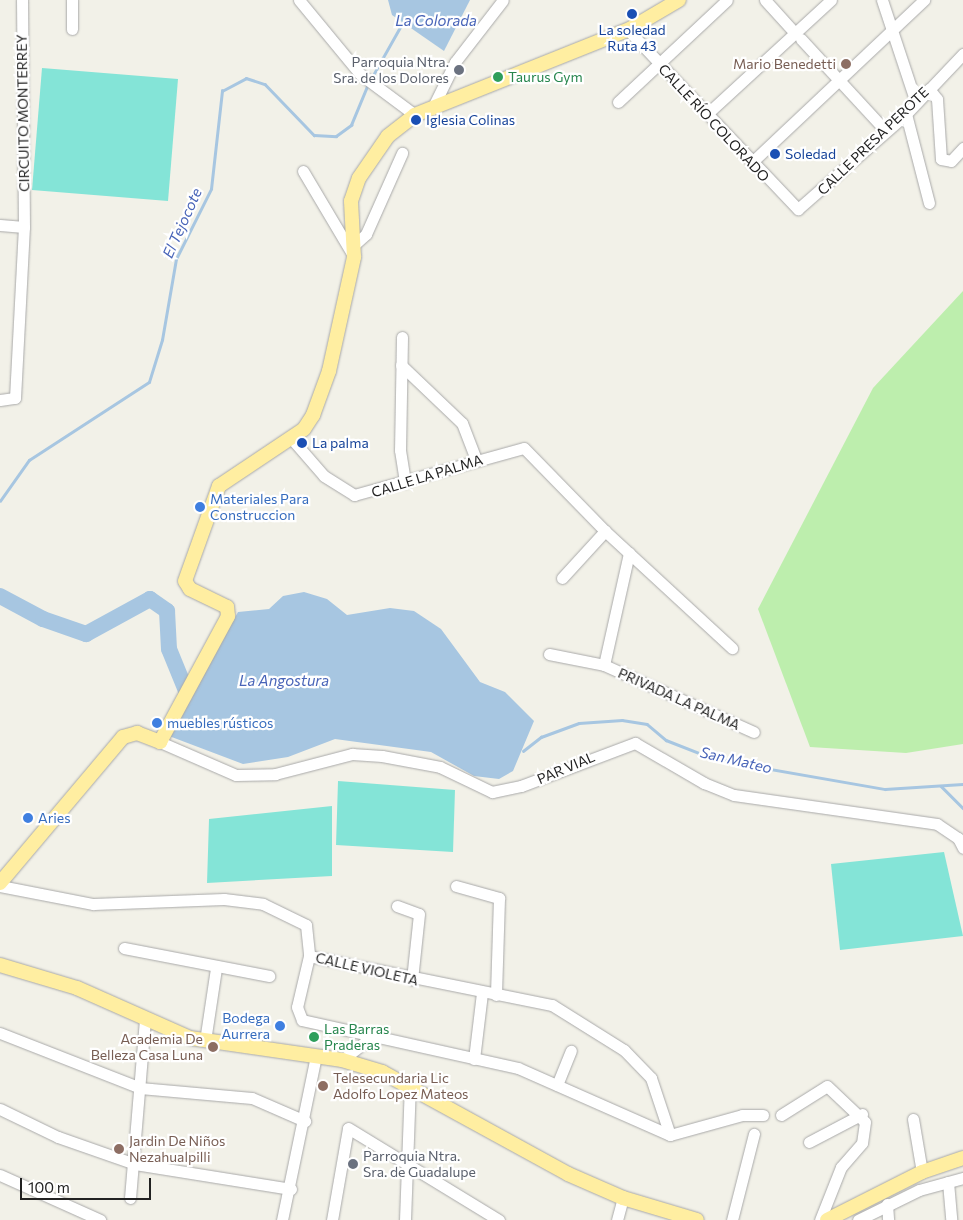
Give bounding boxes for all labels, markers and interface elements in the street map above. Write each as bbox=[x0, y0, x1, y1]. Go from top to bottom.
marker: La soledad Ruta 43 bbox=[626, 8, 638, 20]
water label: La Colorada bbox=[395, 12, 477, 30]
place label: La soledad Ruta 43 bbox=[598, 22, 666, 54]
street label: CIRCUITO MONTERREY bbox=[13, 34, 33, 192]
place label: Parroquia Ntra. Sra. de los Dolores bbox=[333, 54, 449, 86]
place label: Mario Benedetti bbox=[733, 56, 836, 72]
marker: Mario Benedetti bbox=[840, 58, 852, 70]
street label: CALLE RÍO COLORADO bbox=[655, 61, 773, 185]
marker: Parroquia Ntra. Sra. de los Dolores bbox=[453, 64, 465, 76]
place label: Taurus Gym bbox=[508, 69, 583, 85]
marker: Taurus Gym bbox=[492, 71, 504, 83]
street label: CALLE PRESA PEROTE bbox=[814, 84, 932, 198]
place label: Iglesia Colinas bbox=[426, 112, 515, 128]
marker: Iglesia Colinas bbox=[410, 114, 422, 126]
place label: Soledad bbox=[785, 146, 836, 162]
marker: Soledad bbox=[769, 148, 781, 160]
water label: El Tejocote bbox=[159, 185, 205, 261]
place label: La palma bbox=[312, 435, 369, 451]
marker: La palma bbox=[296, 437, 308, 449]
street label: CALLE LA PALMA bbox=[369, 451, 485, 501]
place label: Materiales Para Construccion bbox=[210, 491, 309, 524]
marker: Materiales Para Construccion bbox=[194, 501, 206, 513]
street label: PRIVADA LA PALMA bbox=[615, 665, 743, 733]
water label: La Angostura bbox=[239, 672, 329, 690]
place label: muebles rústicos bbox=[167, 715, 273, 731]
marker: muebles rústicos bbox=[151, 717, 163, 729]
water label: San Mateo bbox=[698, 743, 774, 777]
street label: PAR VIAL bbox=[535, 748, 597, 788]
place label: Aries bbox=[38, 810, 71, 826]
marker: Aries bbox=[22, 812, 34, 824]
street label: CALLE VIOLETA bbox=[314, 949, 420, 989]
place label: Bodega Aurrera bbox=[222, 1010, 270, 1042]
marker: Bodega Aurrera bbox=[274, 1020, 286, 1032]
place label: Las Barras Praderas bbox=[324, 1021, 389, 1054]
place label: Academia De Belleza Casa Luna bbox=[91, 1031, 203, 1064]
marker: Las Barras Praderas bbox=[308, 1031, 320, 1043]
marker: Academia De Belleza Casa Luna bbox=[207, 1041, 219, 1053]
place label: Telesecundaria Lic Adolfo Lopez Mateos bbox=[333, 1070, 468, 1102]
marker: Telesecundaria Lic Adolfo Lopez Mateos bbox=[317, 1080, 329, 1092]
place label: Jardin De Niños Nezahualpilli bbox=[129, 1133, 225, 1166]
marker: Jardin De Niños Nezahualpilli bbox=[113, 1143, 125, 1155]
place label: Parroquia Ntra. Sra. de Guadalupe bbox=[363, 1148, 476, 1180]
marker: Parroquia Ntra. Sra. de Guadalupe bbox=[347, 1158, 359, 1170]
scale bar bbox=[22, 1168, 154, 1200]
text: 100 m bbox=[28, 1178, 70, 1196]

